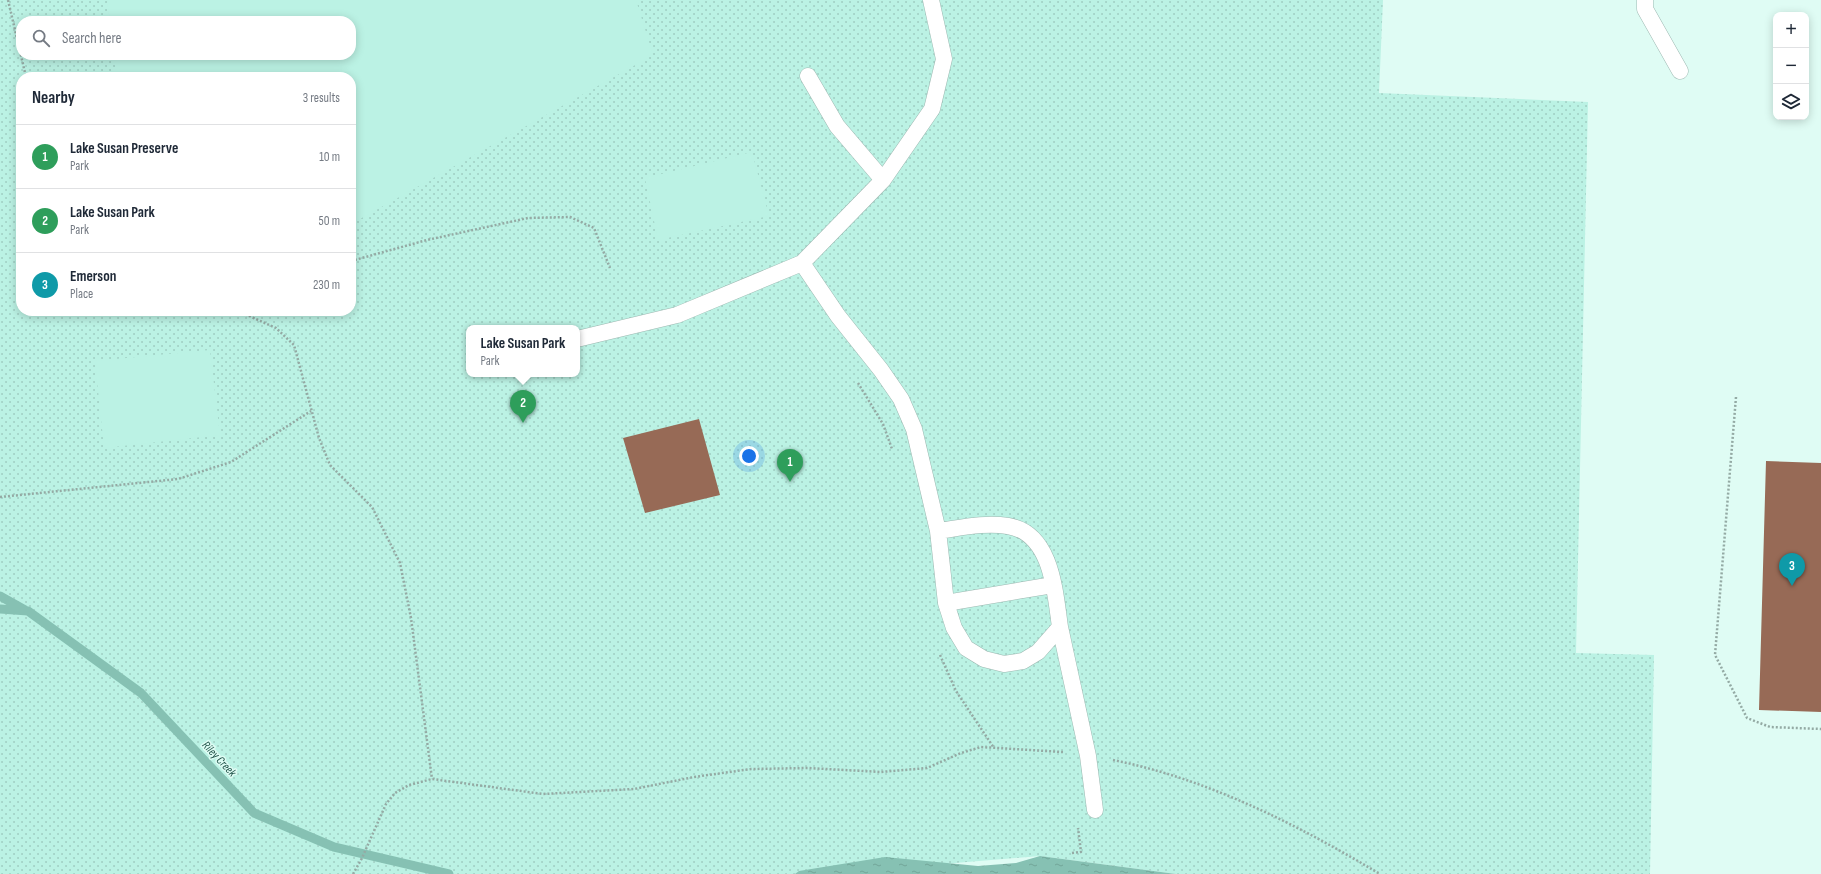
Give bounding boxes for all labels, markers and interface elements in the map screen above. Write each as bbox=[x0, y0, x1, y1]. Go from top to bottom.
map controls bbox=[1773, 12, 1809, 120]
button: + bbox=[1773, 12, 1809, 48]
search box bbox=[16, 16, 356, 60]
icon: search bbox=[30, 27, 52, 49]
text: Search here bbox=[62, 29, 122, 48]
button: − bbox=[1773, 48, 1809, 84]
button: layers bbox=[1773, 84, 1809, 120]
text: Nearby bbox=[32, 88, 75, 108]
text: 3 results bbox=[303, 90, 340, 106]
text: Lake Susan Preserve bbox=[70, 139, 178, 158]
text: 1 bbox=[42, 149, 48, 165]
text: 10 m bbox=[319, 149, 340, 165]
text: Park bbox=[70, 158, 89, 174]
text: Lake Susan Park bbox=[70, 203, 155, 222]
text: 2 bbox=[42, 213, 48, 229]
text: 50 m bbox=[319, 213, 340, 229]
text: Park bbox=[70, 222, 89, 238]
text: Emerson bbox=[70, 267, 116, 286]
text: 3 bbox=[42, 277, 48, 293]
text: 230 m bbox=[313, 277, 340, 293]
text: Place bbox=[70, 286, 93, 302]
popup bbox=[466, 325, 580, 377]
text: Lake Susan Park bbox=[481, 334, 565, 353]
text: Park bbox=[481, 353, 500, 369]
pin: 2 bbox=[510, 390, 536, 423]
your location bbox=[739, 446, 759, 466]
pin: 1 bbox=[777, 449, 803, 482]
pin: 3 bbox=[1779, 553, 1805, 586]
water label: Riley Creek bbox=[199, 738, 240, 780]

